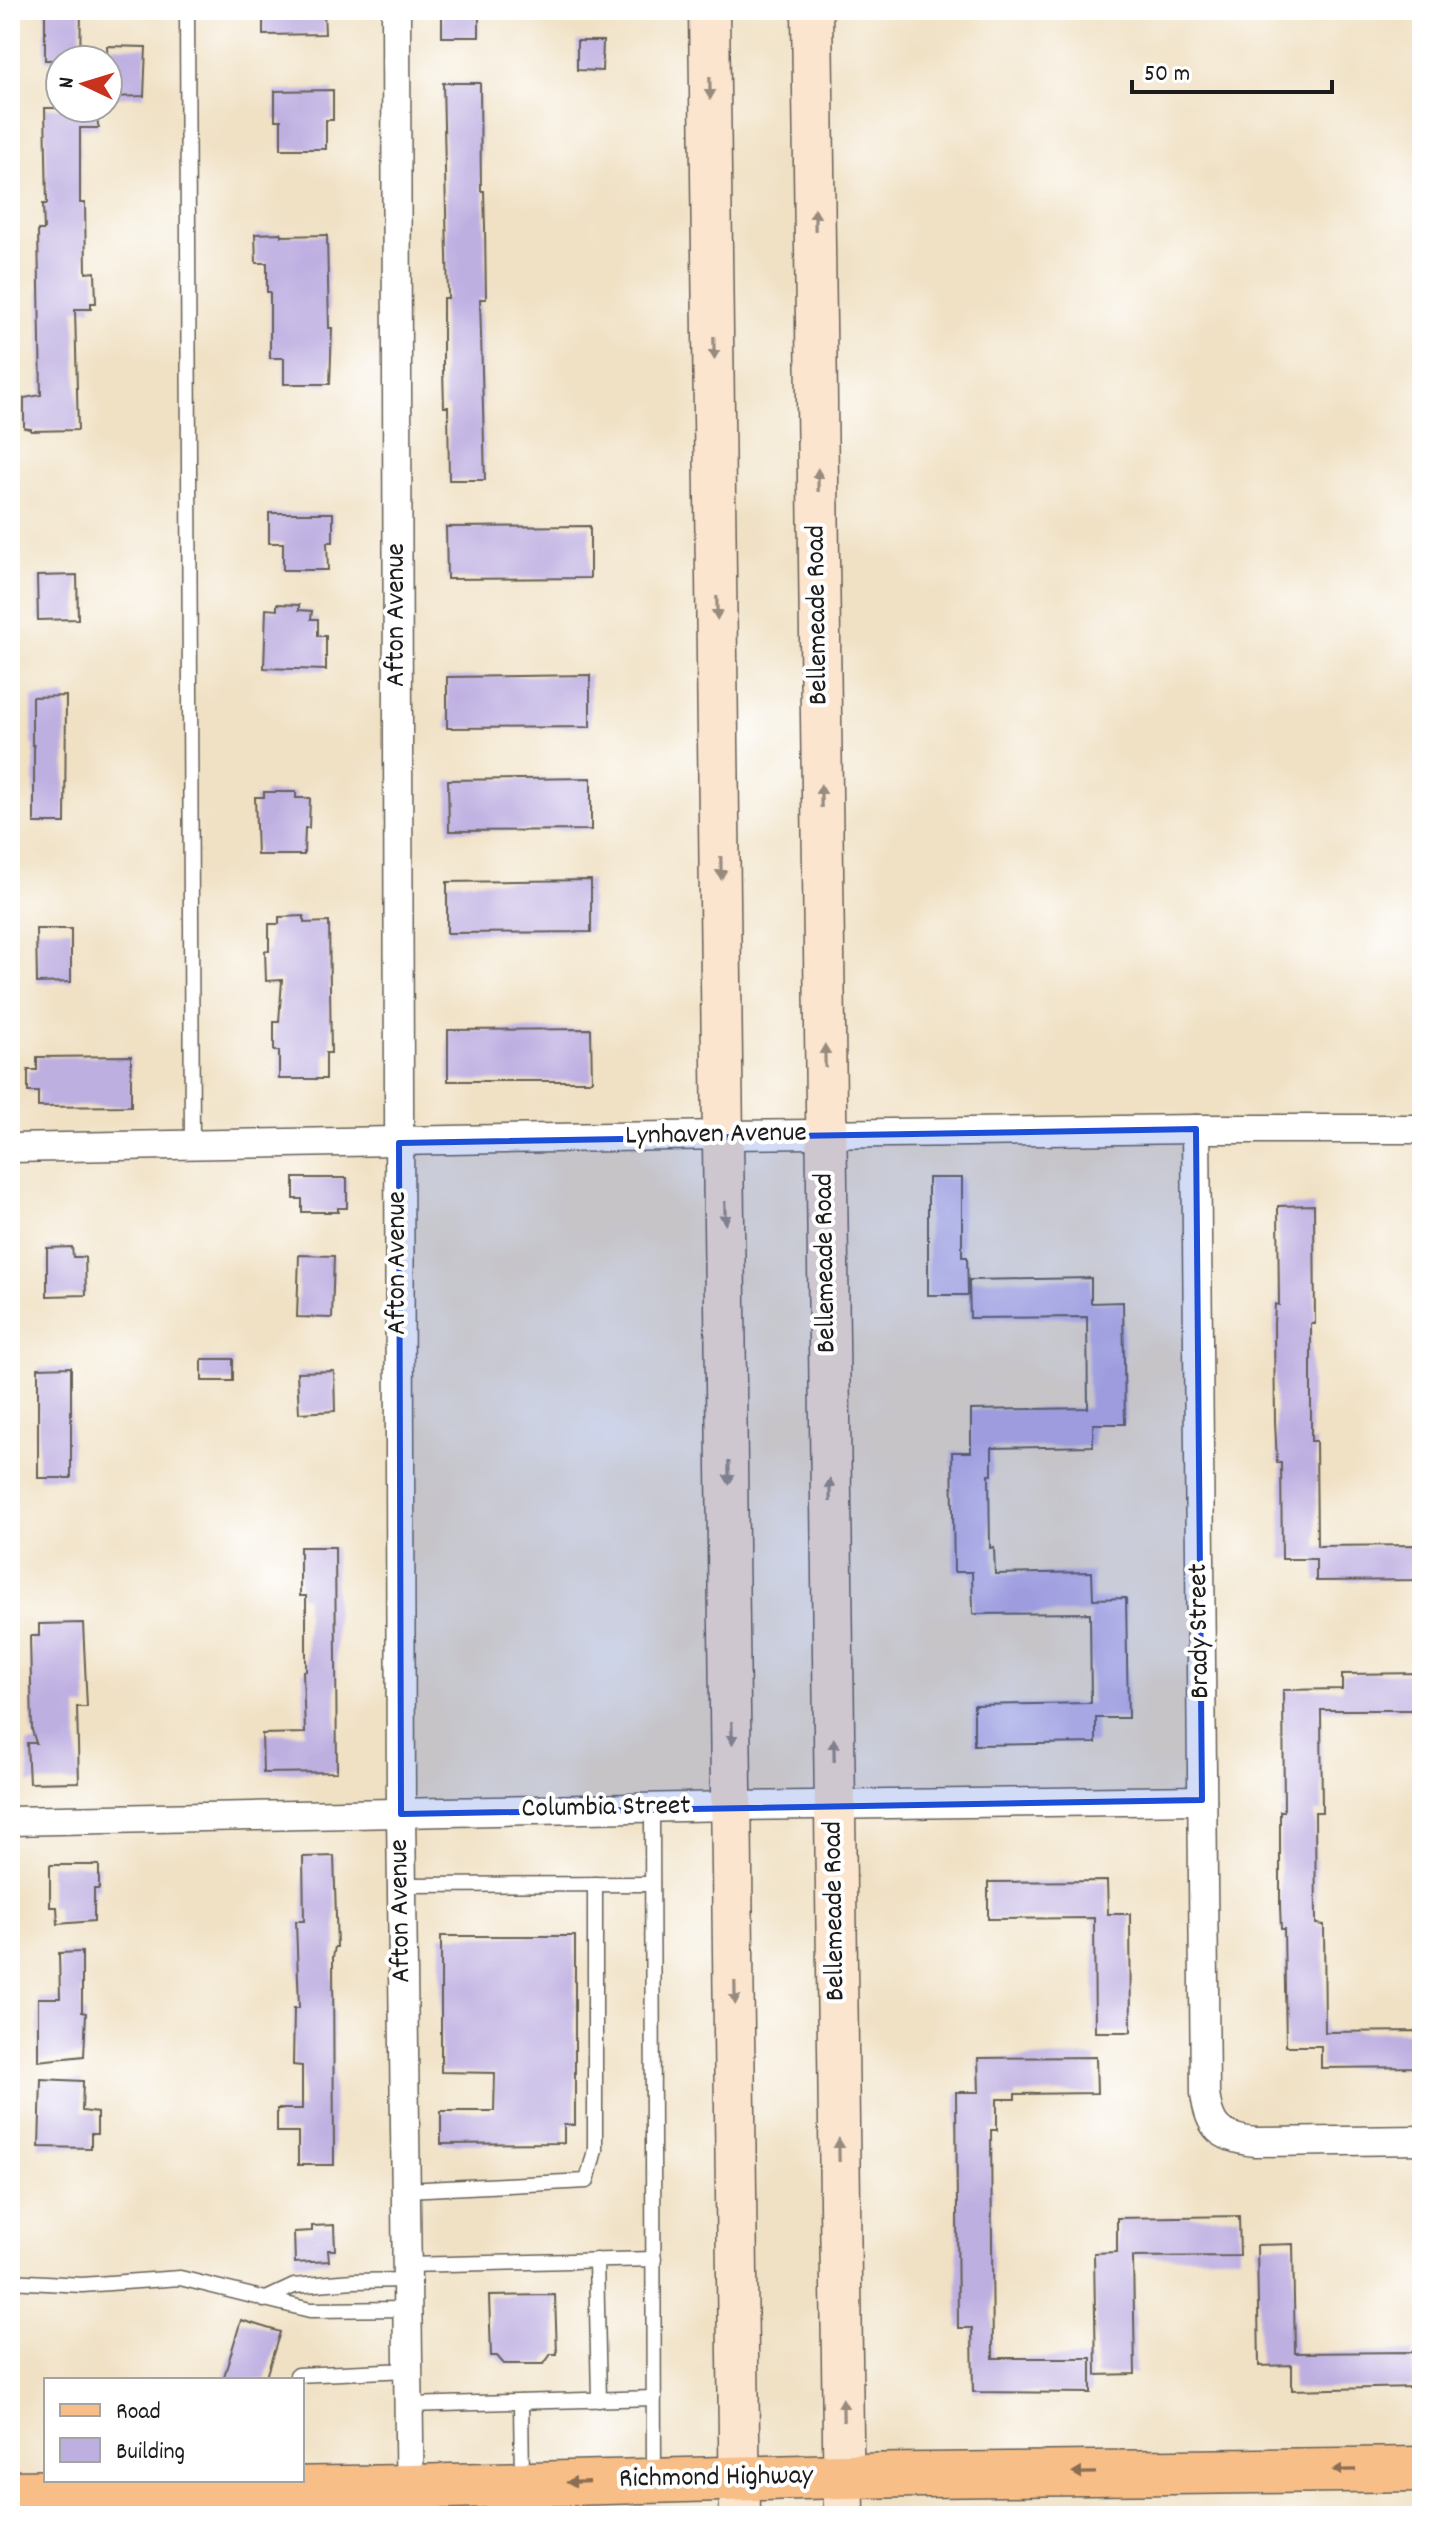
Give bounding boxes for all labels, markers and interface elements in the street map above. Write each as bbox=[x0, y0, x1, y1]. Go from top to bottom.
north arrow bbox=[44, 44, 124, 124]
scale bar bbox=[1132, 44, 1332, 94]
text: 50 m bbox=[1144, 58, 1190, 92]
text: N bbox=[52, 76, 83, 89]
one-way arrow bbox=[704, 76, 716, 101]
one-way arrow bbox=[808, 207, 821, 232]
one-way arrow bbox=[707, 336, 720, 361]
one-way arrow bbox=[812, 467, 824, 492]
street label: Bellemeade Road bbox=[797, 525, 841, 705]
street label: Afton Avenue bbox=[378, 543, 418, 687]
one-way arrow bbox=[711, 596, 723, 621]
one-way arrow bbox=[815, 783, 828, 808]
one-way arrow bbox=[714, 856, 727, 881]
one-way arrow bbox=[818, 1043, 831, 1068]
street label: Lynhaven Avenue bbox=[625, 1114, 807, 1158]
street label: Bellemeade Road bbox=[805, 1173, 849, 1353]
street label: Afton Avenue bbox=[379, 1191, 419, 1335]
one-way arrow bbox=[719, 1201, 731, 1226]
one-way arrow bbox=[722, 1461, 735, 1486]
one-way arrow bbox=[824, 1477, 836, 1502]
street label: Brady Street bbox=[1180, 1563, 1222, 1699]
one-way arrow bbox=[726, 1721, 738, 1746]
one-way arrow bbox=[827, 1737, 840, 1762]
street label: Columbia Street bbox=[521, 1788, 691, 1830]
street label: Bellemeade Road bbox=[814, 1821, 858, 2001]
street label: Afton Avenue bbox=[381, 1839, 423, 1983]
one-way arrow bbox=[729, 1981, 741, 2006]
one-way arrow bbox=[833, 2137, 845, 2162]
legend bbox=[44, 2378, 304, 2482]
text: Road bbox=[116, 2396, 161, 2430]
one-way arrow bbox=[837, 2397, 849, 2422]
text: Building bbox=[116, 2436, 185, 2470]
street label: Richmond Highway bbox=[619, 2457, 814, 2501]
one-way arrow bbox=[1331, 2464, 1356, 2476]
one-way arrow bbox=[1071, 2466, 1096, 2479]
one-way arrow bbox=[565, 2476, 590, 2489]

